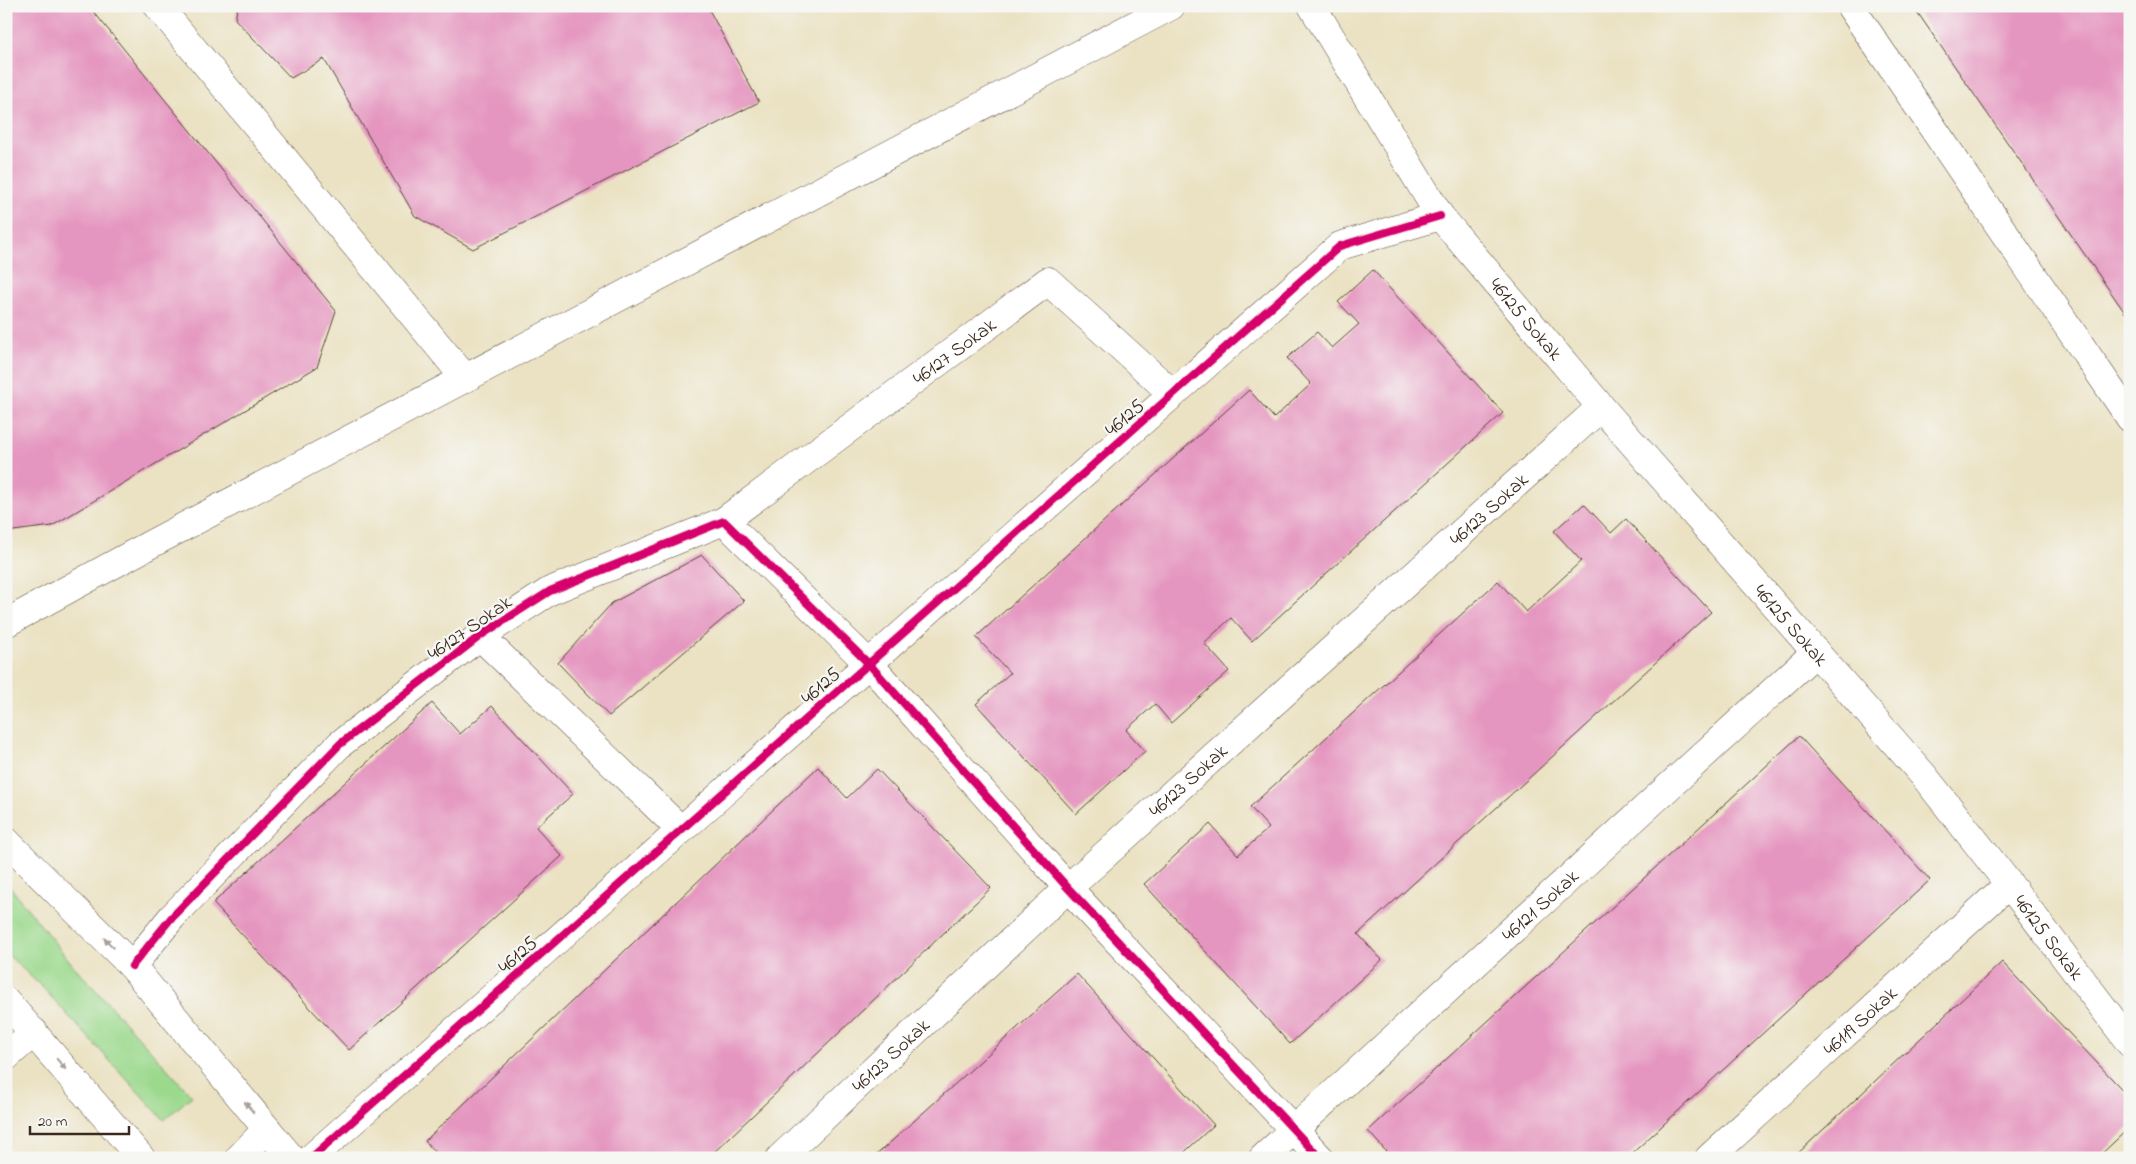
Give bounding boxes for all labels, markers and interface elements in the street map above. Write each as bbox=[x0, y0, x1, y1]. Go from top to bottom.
street label: 46125 Sokak bbox=[1481, 272, 1568, 368]
street label: 46127 Sokak bbox=[907, 312, 1003, 393]
street label: 46125 bbox=[1099, 393, 1152, 445]
street label: 46123 Sokak bbox=[1444, 467, 1536, 554]
street label: 46125 Sokak bbox=[1746, 579, 1834, 674]
street label: 46127 Sokak bbox=[422, 589, 519, 669]
street label: 46125 bbox=[795, 661, 848, 713]
street label: 46123 Sokak bbox=[1143, 738, 1236, 825]
street label: 46121 Sokak bbox=[1496, 864, 1587, 950]
street label: 46125 Sokak bbox=[2005, 889, 2089, 987]
street label: 46125 bbox=[492, 930, 545, 982]
one-way arrow bbox=[103, 937, 115, 949]
street label: 46119 Sokak bbox=[1818, 980, 1905, 1064]
street label: 46123 Sokak bbox=[846, 1012, 938, 1101]
one-way arrow bbox=[56, 1057, 67, 1070]
one-way arrow bbox=[243, 1101, 254, 1114]
scale bar bbox=[30, 1104, 129, 1136]
text: 20 m bbox=[38, 1111, 68, 1133]

